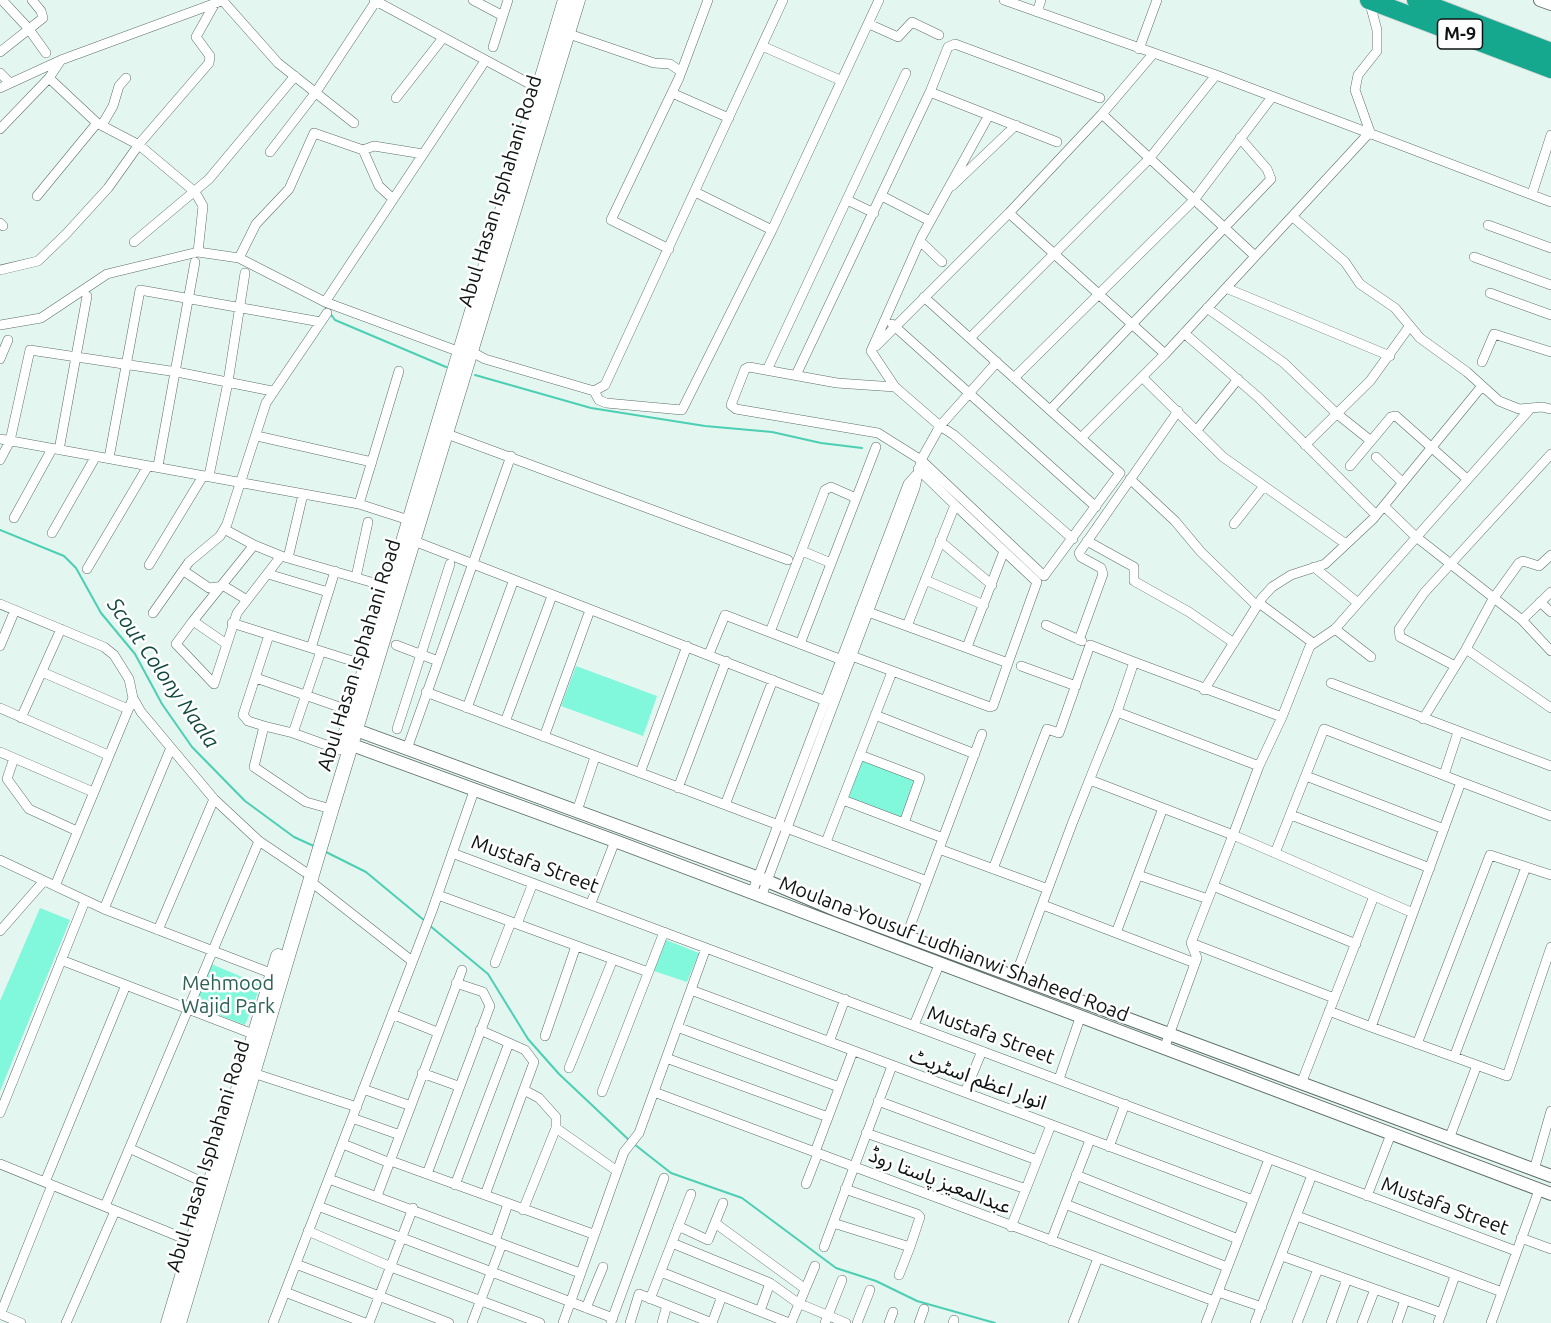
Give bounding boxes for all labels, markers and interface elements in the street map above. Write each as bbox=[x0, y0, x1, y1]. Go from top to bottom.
road number: M-9 bbox=[1438, 19, 1482, 49]
street label: Abul Hasan Isphahani Road bbox=[453, 72, 547, 310]
street label: Abul Hasan Isphahani Road bbox=[312, 536, 406, 774]
water label: Scout Colony Naala bbox=[102, 593, 224, 753]
street label: Mustafa Street bbox=[468, 830, 602, 898]
street label: Moulana Yousuf Ludhianwi Shaheed Road bbox=[776, 871, 1132, 1027]
park label: Mehmood Wajid Park bbox=[181, 971, 275, 1018]
street label: Mustafa Street bbox=[924, 1001, 1058, 1069]
street label: Abul Hasan Isphahani Road bbox=[161, 1037, 255, 1275]
street label: انوار اعظم اسٹریٹ bbox=[906, 1043, 1050, 1115]
street label: عبدالمعیز پاستا روڈ bbox=[865, 1143, 1015, 1219]
street label: Mustafa Street bbox=[1378, 1172, 1512, 1240]

